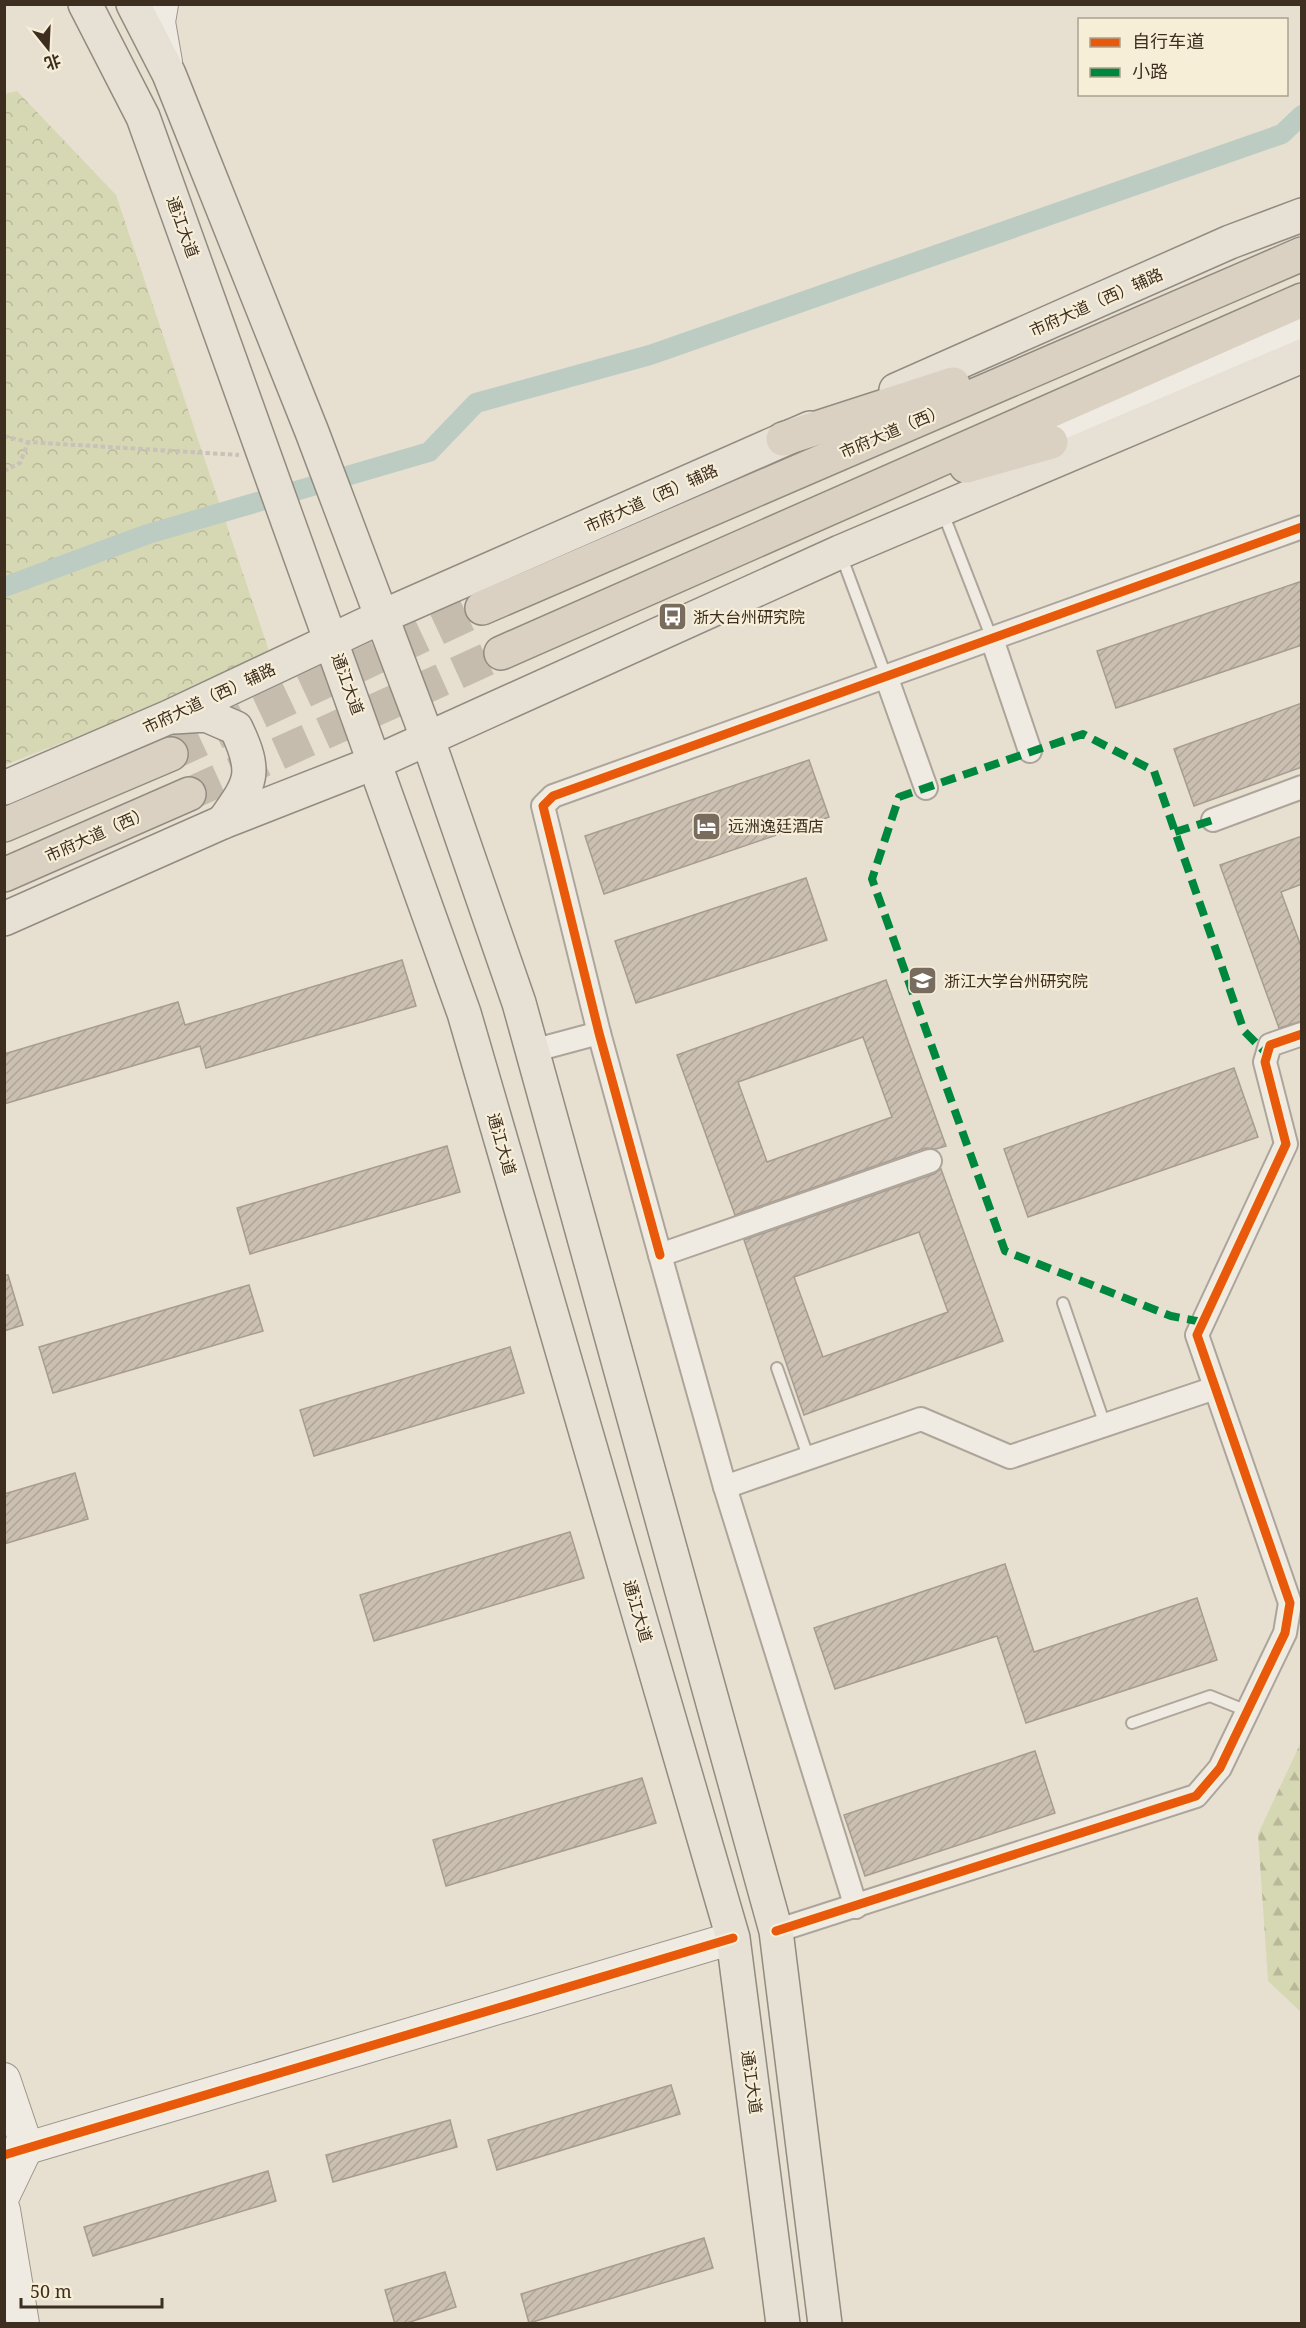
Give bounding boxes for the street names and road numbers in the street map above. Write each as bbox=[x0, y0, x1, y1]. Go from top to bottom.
street label: 通江大道 bbox=[162, 193, 204, 261]
street label: 市府大道（西）辅路 bbox=[1026, 263, 1166, 341]
street label: 市府大道（西） bbox=[836, 399, 948, 463]
street label: 市府大道（西）辅路 bbox=[581, 459, 721, 537]
street label: 通江大道 bbox=[327, 650, 369, 718]
street label: 市府大道（西）辅路 bbox=[139, 658, 279, 738]
street label: 市府大道（西） bbox=[41, 801, 153, 867]
street label: 通江大道 bbox=[483, 1110, 521, 1178]
street label: 通江大道 bbox=[619, 1577, 657, 1645]
street label: 通江大道 bbox=[737, 2049, 767, 2115]

